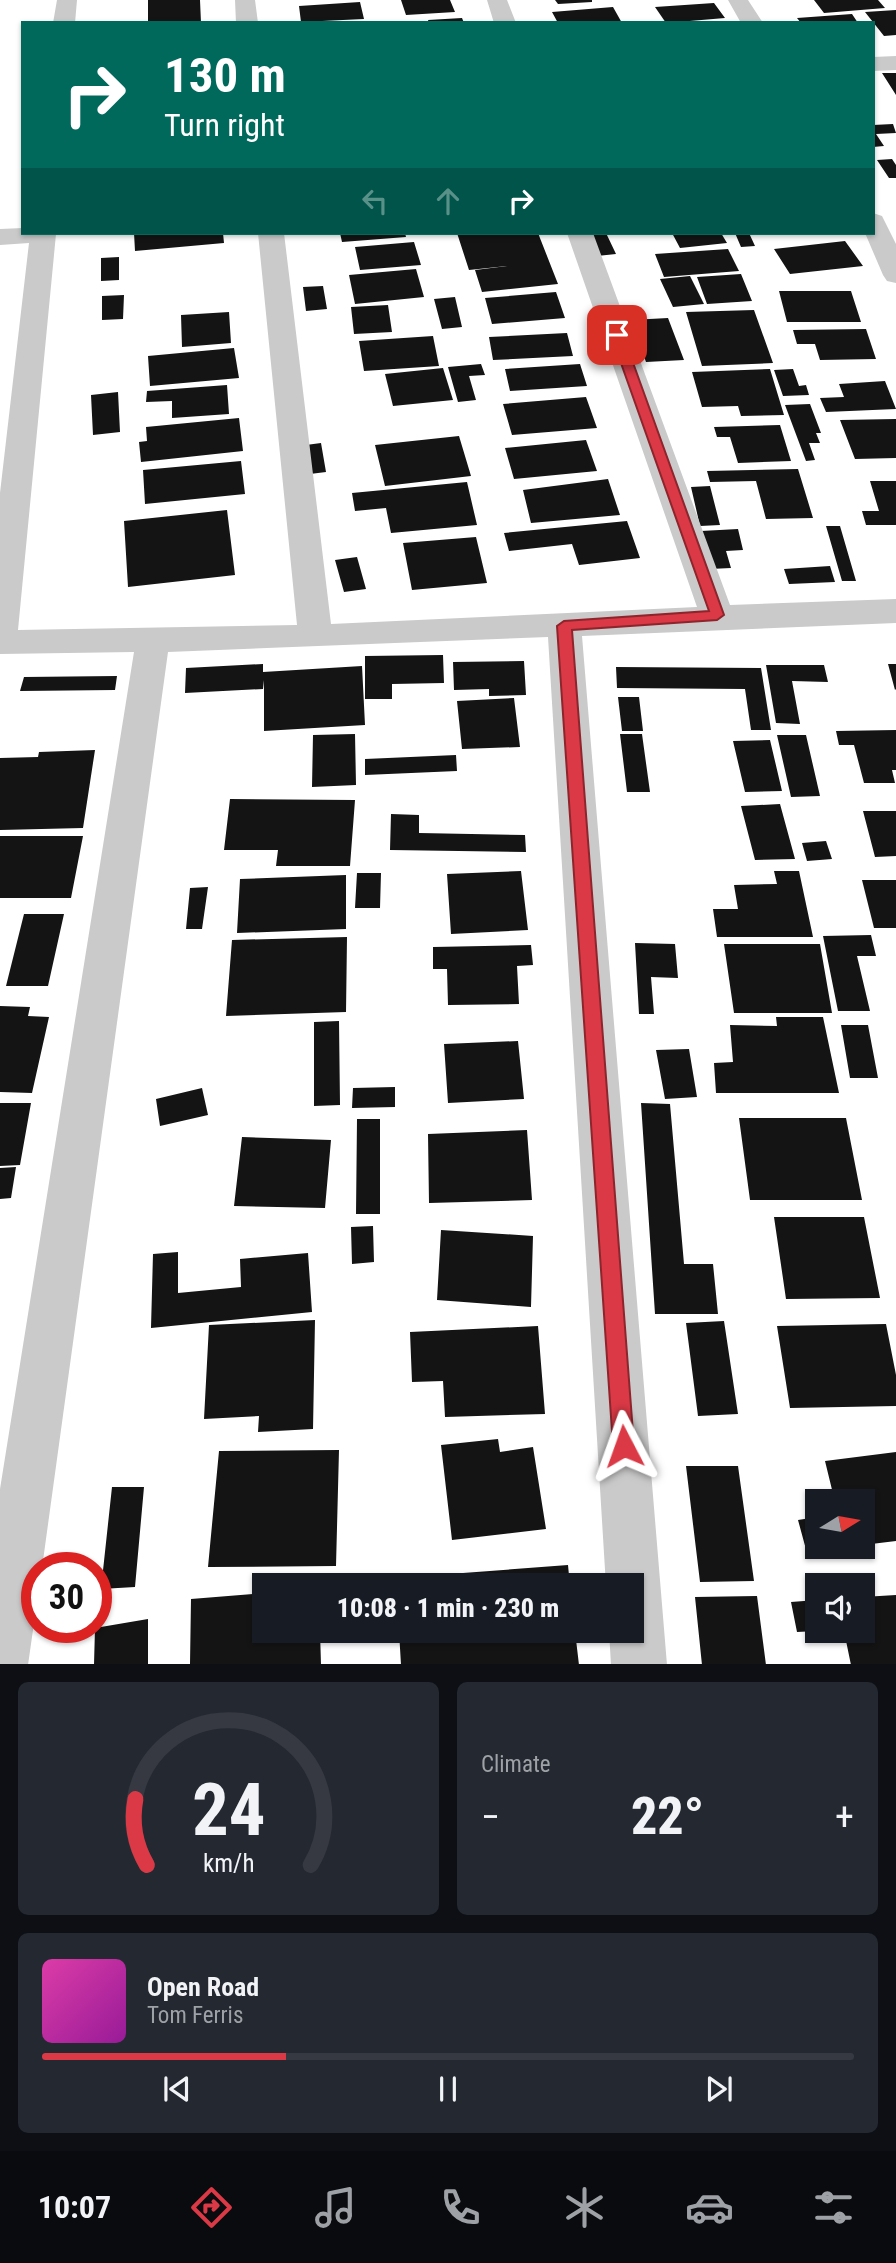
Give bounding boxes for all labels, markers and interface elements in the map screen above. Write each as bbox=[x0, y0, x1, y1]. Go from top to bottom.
text: 130 m bbox=[164, 47, 286, 104]
icon: right bbox=[49, 49, 140, 140]
text: Turn right bbox=[164, 106, 285, 144]
icon: left bbox=[356, 182, 394, 220]
icon: ahead bbox=[429, 182, 467, 220]
icon: right bbox=[502, 182, 540, 220]
pin bbox=[587, 305, 647, 365]
icon: arrive bbox=[598, 316, 636, 354]
position arrow bbox=[587, 1409, 661, 1483]
north arrow bbox=[805, 1489, 875, 1559]
map controls bbox=[805, 1489, 875, 1643]
speed limit sign: 30 bbox=[21, 1552, 112, 1643]
button: sound bbox=[805, 1573, 875, 1643]
text: 10:08 · 1 min · 230 m bbox=[337, 1593, 559, 1623]
text: Climate bbox=[481, 1751, 551, 1778]
text: 24 bbox=[192, 1767, 265, 1853]
text: 22° bbox=[631, 1786, 704, 1847]
text: − bbox=[481, 1795, 500, 1839]
text: + bbox=[835, 1795, 854, 1839]
text: km/h bbox=[203, 1848, 254, 1877]
text: Open Road bbox=[147, 1972, 259, 2002]
text: Tom Ferris bbox=[147, 2002, 243, 2029]
icon: previous bbox=[158, 2070, 196, 2108]
icon: pause bbox=[429, 2070, 467, 2108]
icon: next bbox=[700, 2070, 738, 2108]
icon: directions bbox=[187, 2183, 236, 2232]
icon: music bbox=[311, 2183, 360, 2232]
icon: phone bbox=[436, 2183, 485, 2232]
icon: climate bbox=[560, 2183, 609, 2232]
icon: car bbox=[685, 2183, 734, 2232]
icon: filters bbox=[809, 2183, 858, 2232]
text: 10:07 bbox=[38, 2188, 111, 2226]

